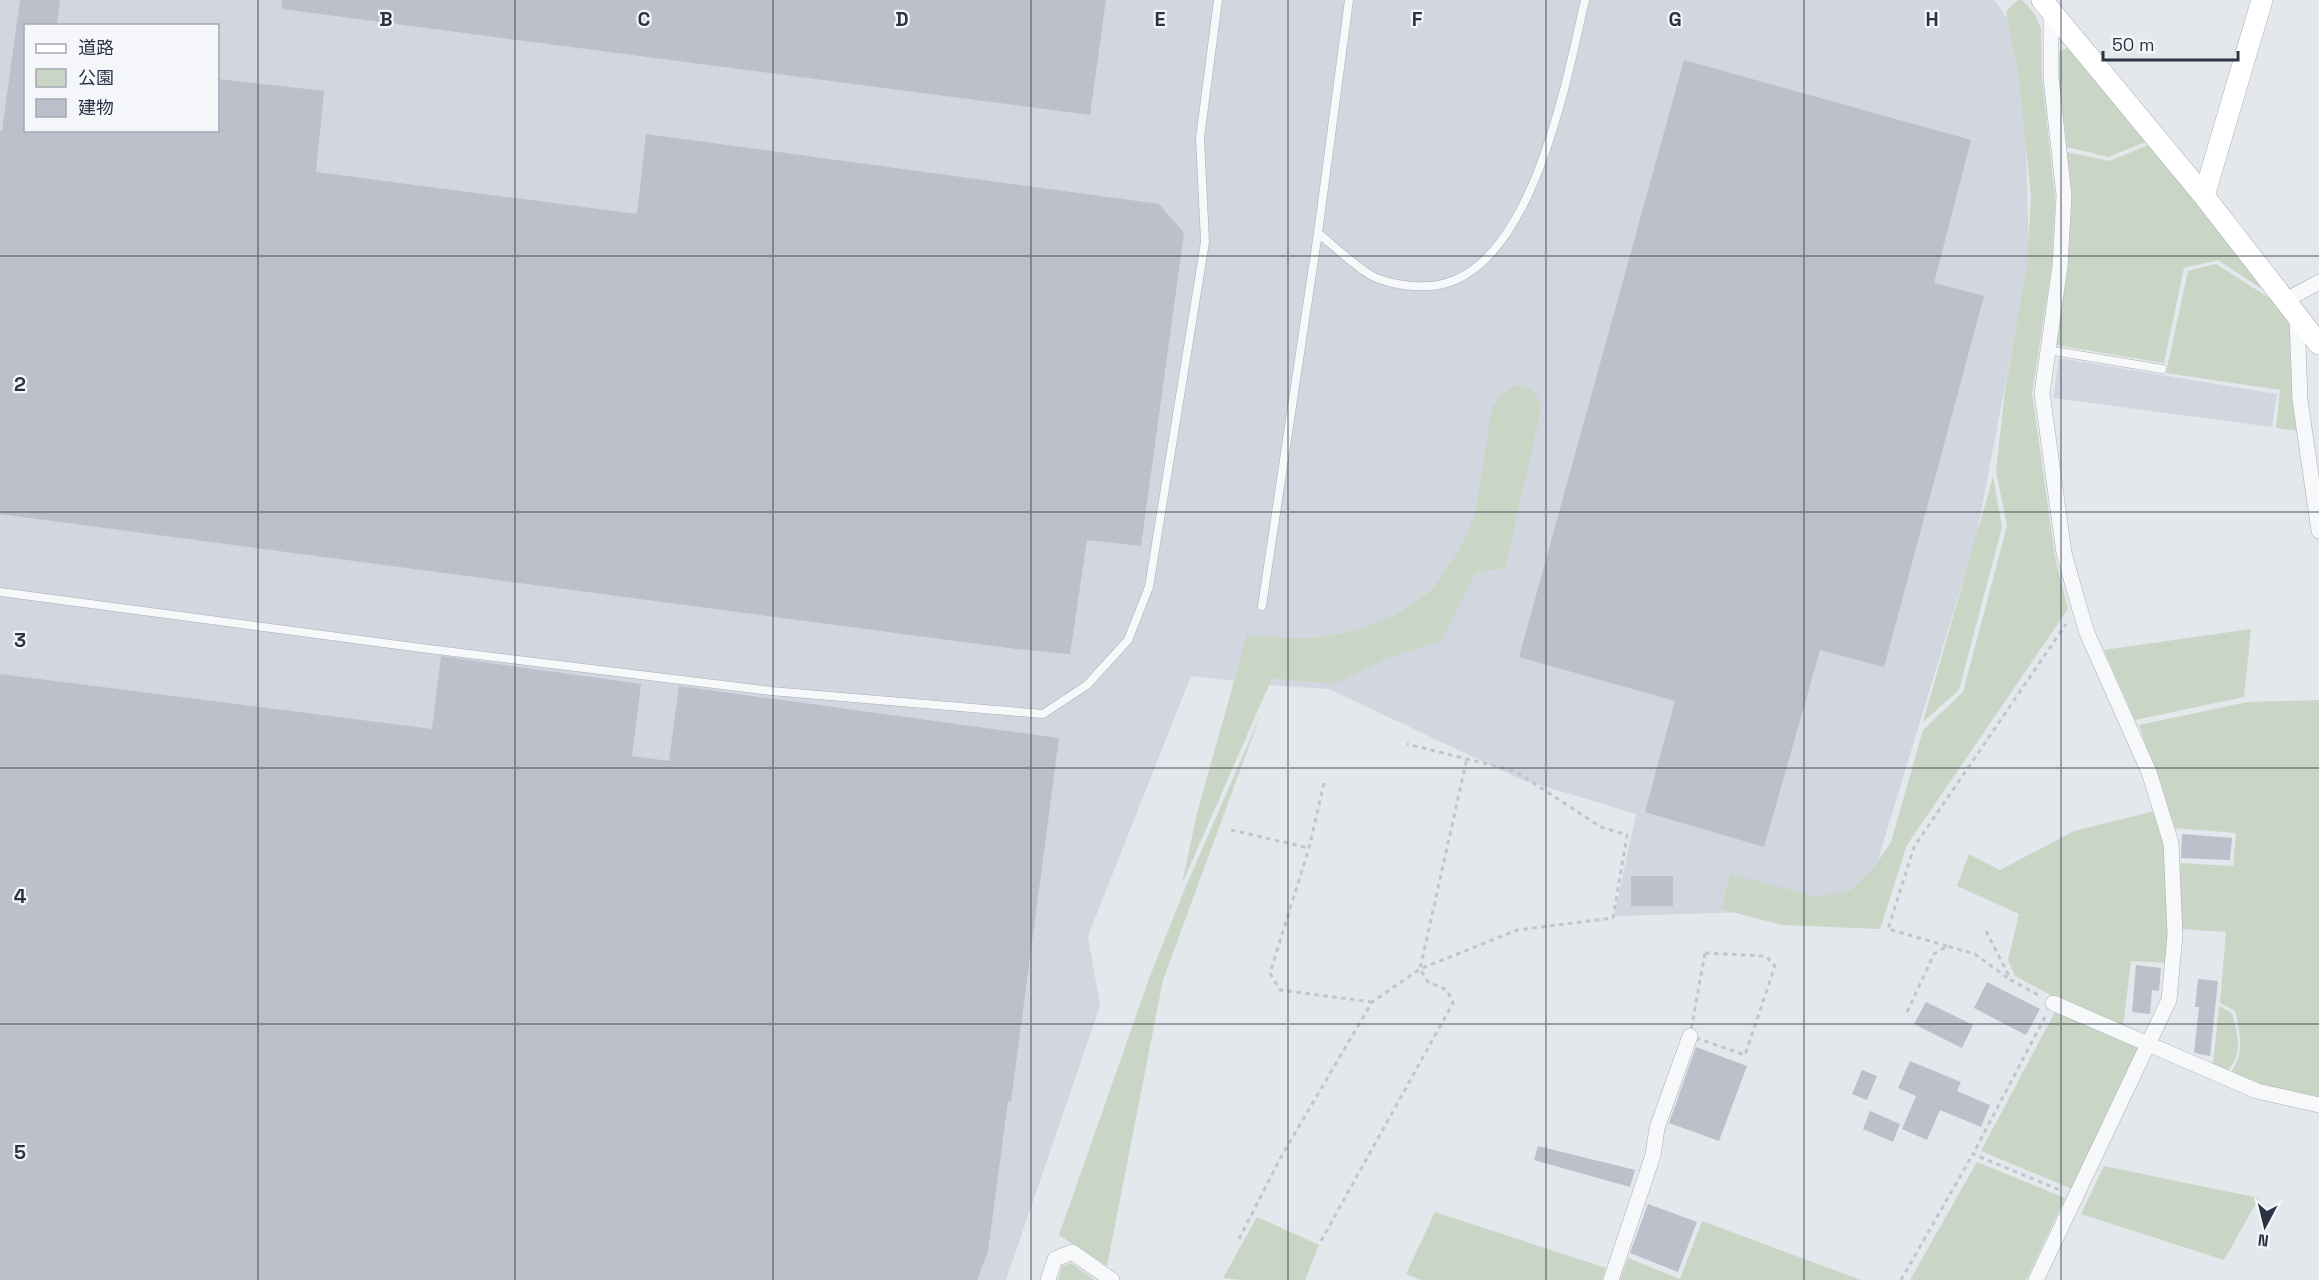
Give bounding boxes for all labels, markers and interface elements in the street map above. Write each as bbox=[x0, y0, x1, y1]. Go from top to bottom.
text: B bbox=[379, 6, 393, 32]
text: C bbox=[638, 6, 651, 32]
text: D bbox=[895, 6, 909, 32]
text: E bbox=[1154, 6, 1166, 32]
text: F bbox=[1412, 6, 1423, 32]
text: G bbox=[1668, 6, 1682, 32]
text: H bbox=[1925, 6, 1939, 32]
legend bbox=[24, 24, 219, 132]
scale bar bbox=[2103, 24, 2238, 62]
text: 50 m bbox=[2112, 33, 2154, 56]
text: 道路 bbox=[78, 36, 114, 59]
text: 公園 bbox=[78, 66, 114, 89]
text: 建物 bbox=[78, 96, 114, 119]
text: 2 bbox=[14, 371, 26, 397]
text: 3 bbox=[14, 627, 26, 653]
text: 4 bbox=[14, 883, 27, 909]
text: 5 bbox=[14, 1139, 26, 1165]
north arrow bbox=[2235, 1196, 2295, 1256]
text: N bbox=[2257, 1229, 2270, 1251]

